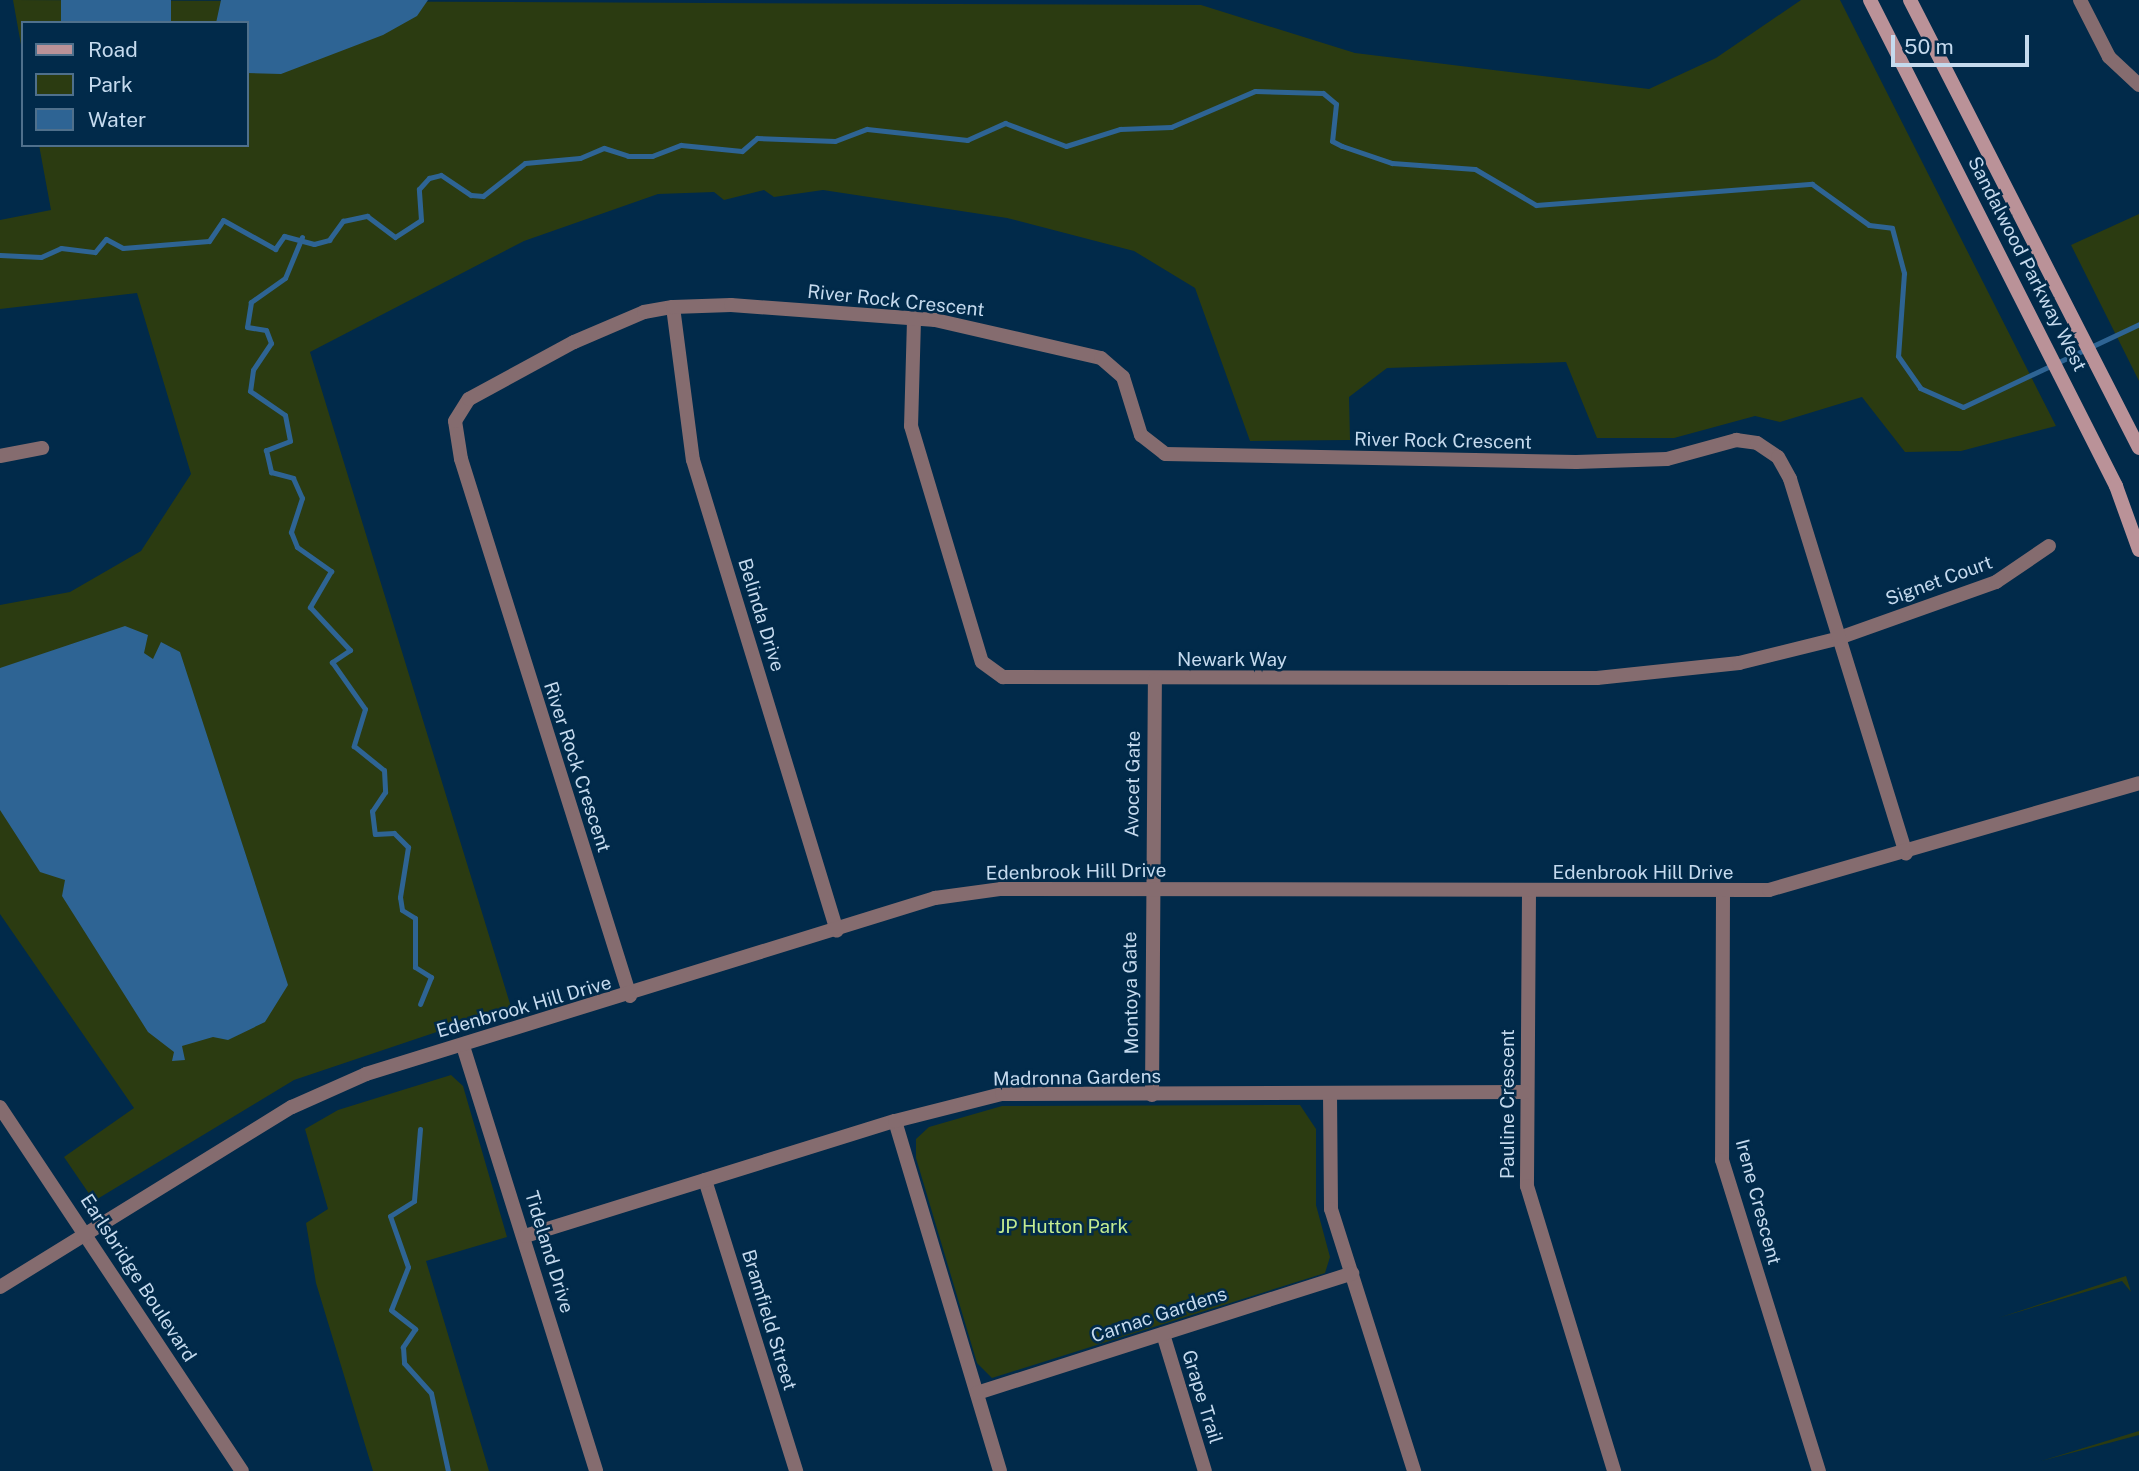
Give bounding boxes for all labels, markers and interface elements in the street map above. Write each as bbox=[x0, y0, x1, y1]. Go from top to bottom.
legend bbox=[21, 21, 248, 147]
scale bar bbox=[1894, 21, 2032, 65]
text: 50 m bbox=[1904, 34, 1954, 59]
text: Road bbox=[88, 37, 138, 62]
text: Park bbox=[88, 72, 133, 97]
text: Water bbox=[88, 107, 146, 132]
street label: Sandalwood Parkway West bbox=[1963, 153, 2091, 375]
street label: River Rock Crescent bbox=[806, 280, 986, 322]
street label: River Rock Crescent bbox=[1354, 428, 1532, 454]
street label: Signet Court bbox=[1882, 551, 1996, 611]
street label: Belinda Drive bbox=[733, 556, 789, 674]
street label: Newark Way bbox=[1177, 649, 1287, 671]
street label: River Rock Crescent bbox=[539, 679, 615, 855]
street label: Avocet Gate bbox=[1121, 730, 1145, 838]
street label: Edenbrook Hill Drive bbox=[985, 859, 1167, 885]
street label: Edenbrook Hill Drive bbox=[1553, 862, 1733, 884]
street label: Montoya Gate bbox=[1119, 931, 1143, 1055]
street label: Edenbrook Hill Drive bbox=[434, 971, 614, 1043]
street label: Pauline Crescent bbox=[1497, 1029, 1519, 1179]
street label: Madronna Gardens bbox=[993, 1065, 1161, 1091]
street label: Irene Crescent bbox=[1730, 1137, 1786, 1267]
street label: Tideland Drive bbox=[520, 1188, 578, 1316]
street label: Earlsbridge Boulevard bbox=[75, 1190, 201, 1366]
park label: JP Hutton Park bbox=[998, 1216, 1128, 1238]
street label: Bramfield Street bbox=[737, 1247, 801, 1393]
street label: Carnac Gardens bbox=[1088, 1282, 1230, 1348]
street label: Grape Trail bbox=[1177, 1347, 1227, 1447]

